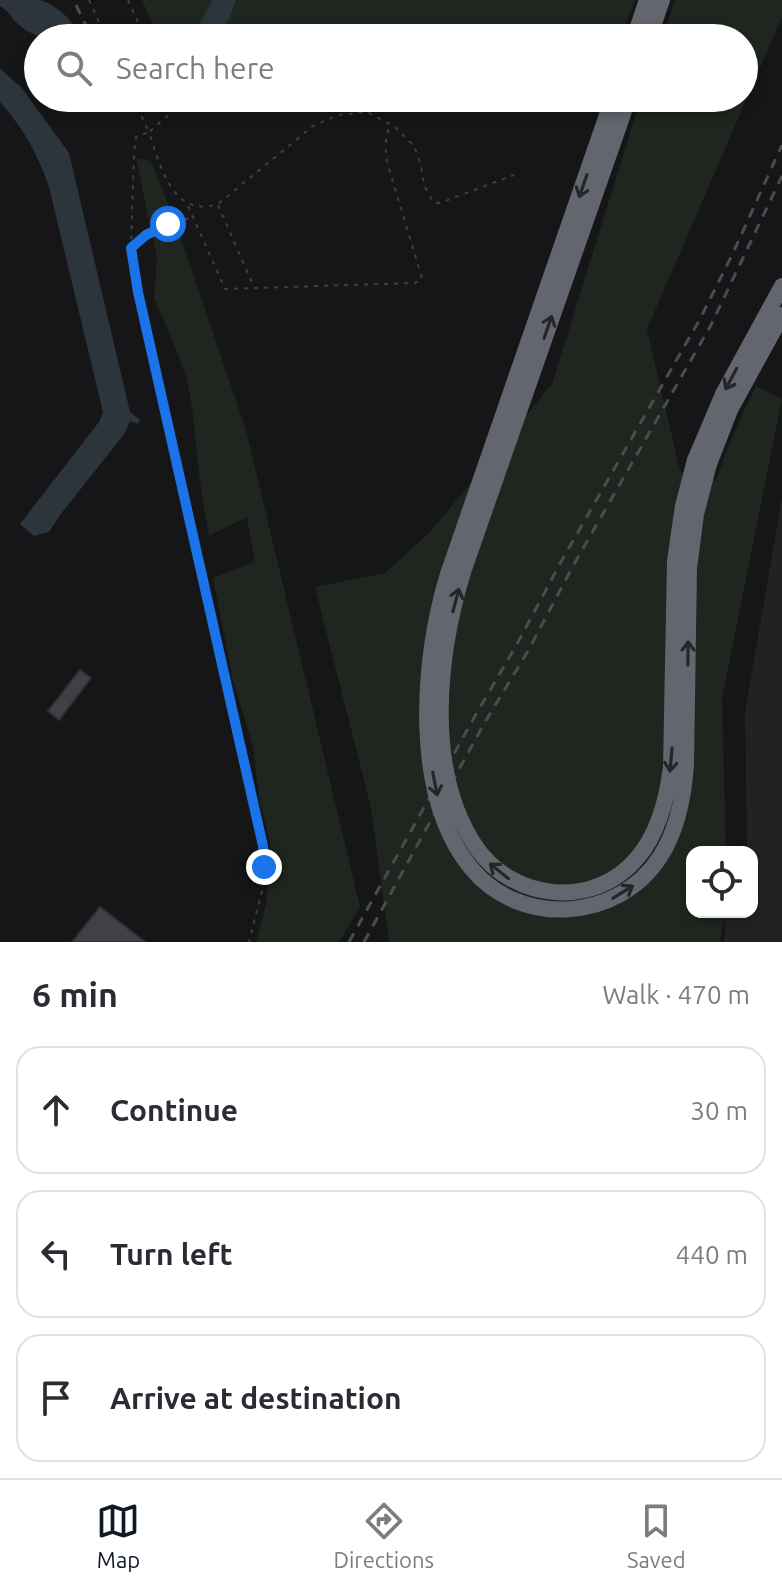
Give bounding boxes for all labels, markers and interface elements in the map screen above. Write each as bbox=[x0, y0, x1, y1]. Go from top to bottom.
search box bbox=[24, 24, 758, 112]
icon: search bbox=[52, 46, 96, 90]
text: Search here bbox=[116, 51, 275, 85]
one-way arrow bbox=[574, 173, 589, 198]
route start bbox=[150, 206, 186, 242]
one-way arrow bbox=[542, 315, 557, 340]
one-way arrow bbox=[723, 366, 738, 390]
one-way arrow bbox=[449, 587, 464, 613]
one-way arrow bbox=[680, 640, 695, 667]
one-way arrow bbox=[663, 746, 678, 773]
one-way arrow bbox=[428, 771, 443, 797]
map controls bbox=[686, 846, 758, 918]
button: locate bbox=[686, 846, 758, 918]
route end bbox=[246, 849, 282, 885]
one-way arrow bbox=[489, 862, 510, 879]
one-way arrow bbox=[611, 883, 634, 899]
text: 6 min bbox=[32, 975, 118, 1013]
text: Walk · 470 m bbox=[602, 980, 750, 1009]
icon: ahead bbox=[34, 1088, 78, 1132]
text: Continue bbox=[110, 1093, 238, 1127]
text: 30 m bbox=[690, 1096, 748, 1125]
icon: left bbox=[34, 1232, 78, 1276]
text: Turn left bbox=[110, 1237, 232, 1271]
text: 440 m bbox=[676, 1240, 748, 1269]
icon: arrive bbox=[34, 1376, 78, 1420]
text: Arrive at destination bbox=[110, 1381, 402, 1415]
tab: Map bbox=[96, 1499, 140, 1572]
tab: Directions bbox=[333, 1499, 434, 1572]
tab: Saved bbox=[627, 1499, 686, 1572]

